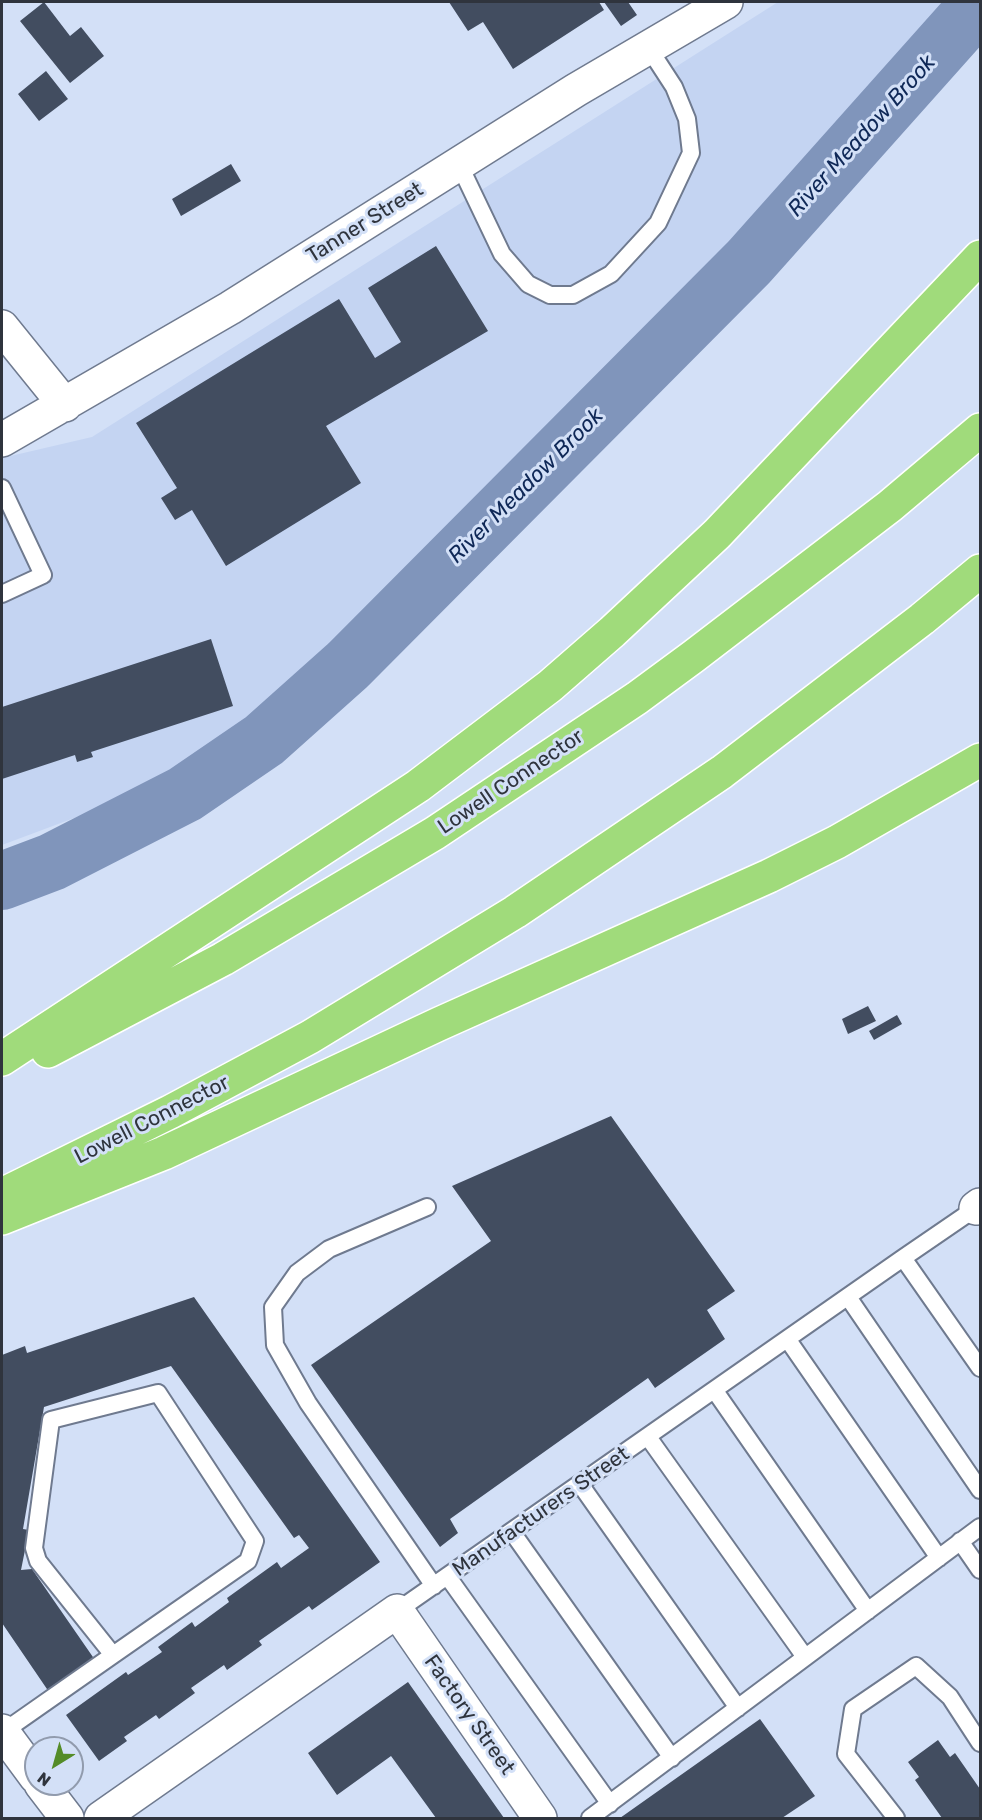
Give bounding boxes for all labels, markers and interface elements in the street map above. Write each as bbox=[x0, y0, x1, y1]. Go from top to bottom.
water label: River Meadow Brook bbox=[782, 50, 942, 222]
street label: Tanner Street bbox=[302, 177, 428, 269]
water label: River Meadow Brook bbox=[443, 403, 609, 569]
street label: Lowell Connector bbox=[433, 724, 589, 840]
street label: Lowell Connector bbox=[70, 1070, 234, 1170]
street label: Manufacturers Street bbox=[448, 1442, 634, 1582]
street label: Factory Street bbox=[418, 1650, 520, 1780]
north arrow bbox=[24, 1736, 84, 1796]
text: N bbox=[34, 1768, 54, 1790]

